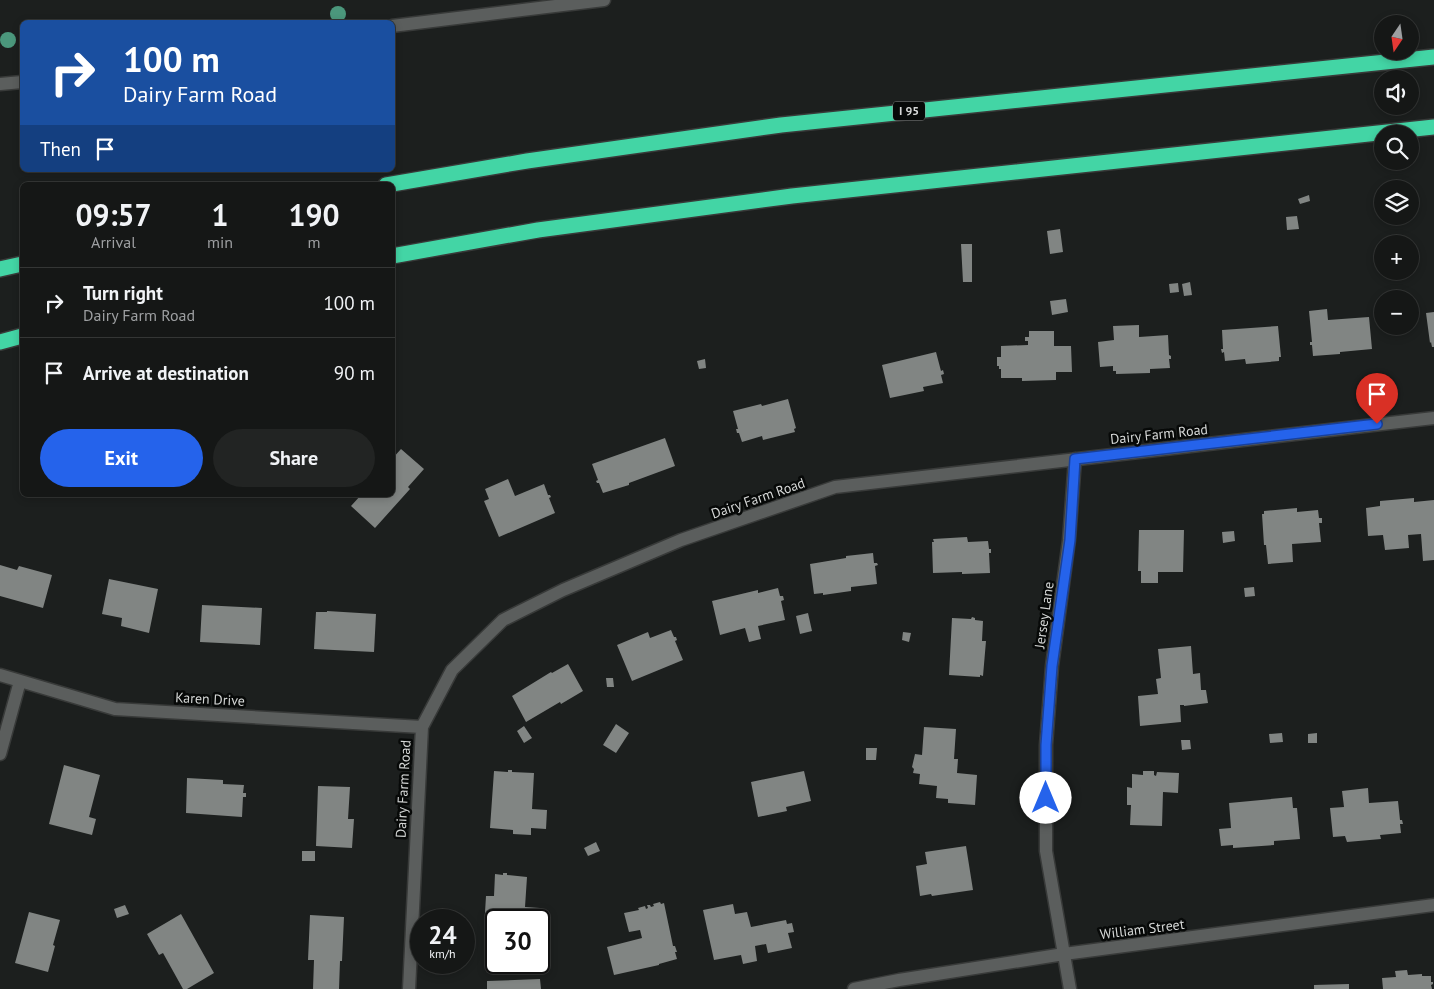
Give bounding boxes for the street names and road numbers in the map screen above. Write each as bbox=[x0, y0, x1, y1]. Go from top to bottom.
road number: I 95 bbox=[893, 102, 925, 120]
street label: Dairy Farm Road bbox=[1109, 420, 1209, 448]
street label: Dairy Farm Road bbox=[709, 474, 807, 522]
street label: Jersey Lane bbox=[1030, 581, 1058, 650]
street label: Karen Drive bbox=[175, 688, 245, 710]
street label: Dairy Farm Road bbox=[391, 740, 415, 838]
street label: William Street bbox=[1099, 915, 1186, 943]

